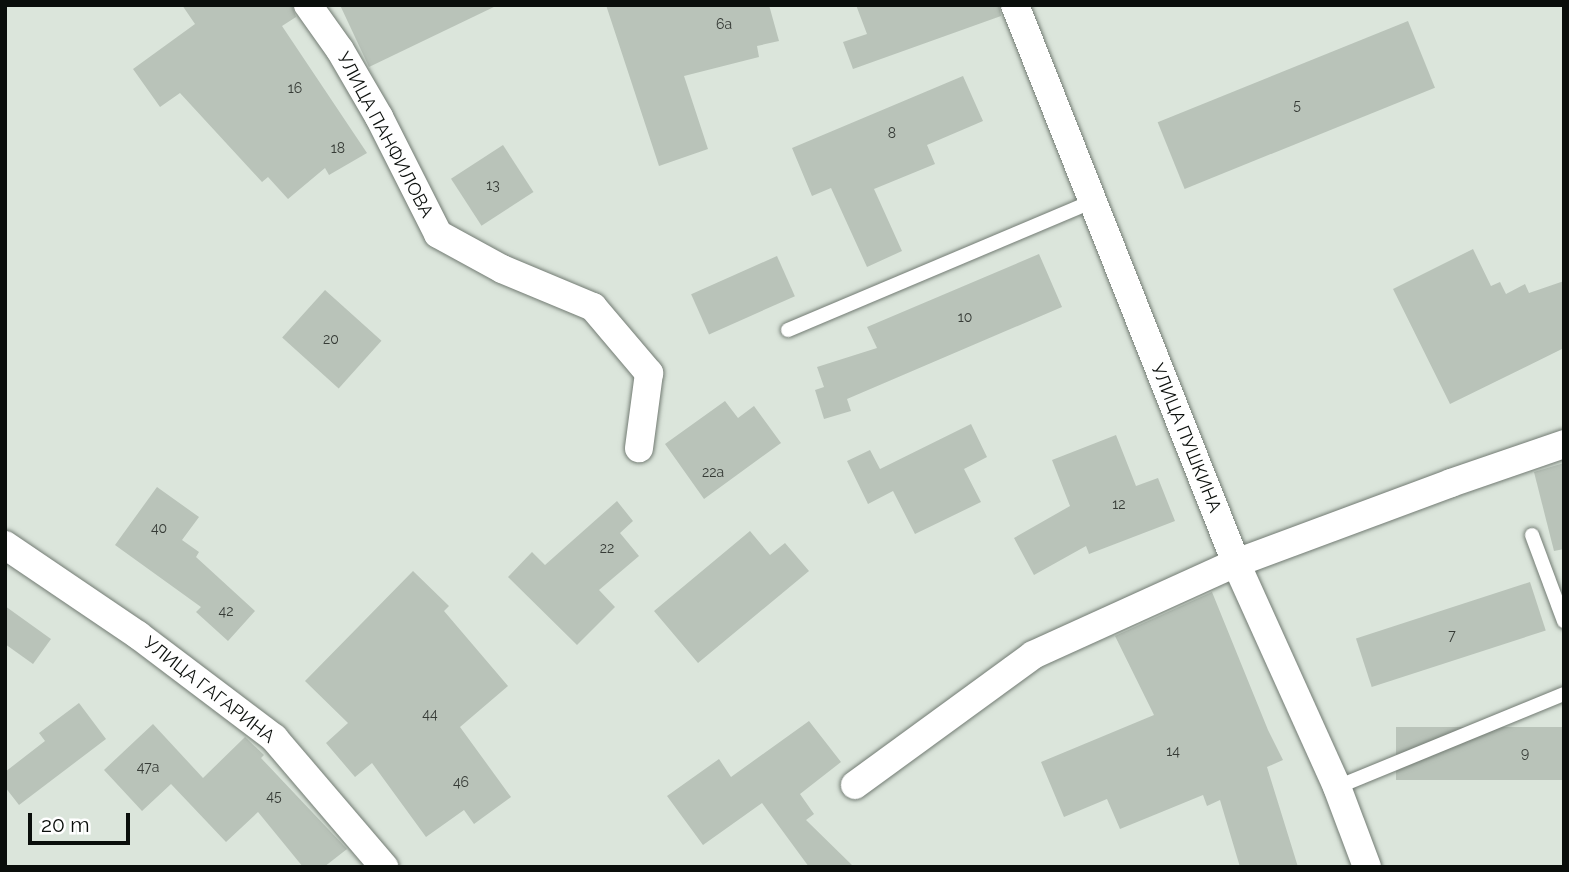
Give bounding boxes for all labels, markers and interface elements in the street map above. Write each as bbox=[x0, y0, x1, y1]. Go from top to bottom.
house number: 6а bbox=[716, 16, 732, 32]
street label: УЛИЦА ПАНФИЛОВА bbox=[332, 48, 438, 222]
house number: 16 bbox=[288, 80, 302, 96]
house number: 5 bbox=[1293, 97, 1301, 113]
house number: 8 bbox=[888, 125, 896, 141]
house number: 18 bbox=[331, 140, 345, 156]
house number: 13 bbox=[486, 177, 500, 193]
house number: 10 bbox=[958, 309, 972, 325]
house number: 20 bbox=[323, 331, 339, 347]
street label: УЛИЦА ПУШКИНА bbox=[1146, 360, 1226, 516]
house number: 22а bbox=[702, 464, 724, 480]
house number: 12 bbox=[1112, 496, 1126, 512]
house number: 40 bbox=[151, 520, 167, 536]
house number: 22 bbox=[600, 540, 614, 556]
house number: 42 bbox=[219, 603, 233, 619]
house number: 7 bbox=[1448, 627, 1456, 643]
street label: УЛИЦА ГАГАРИНА bbox=[139, 632, 279, 748]
house number: 44 bbox=[422, 706, 438, 722]
house number: 14 bbox=[1166, 743, 1180, 759]
house number: 9 bbox=[1521, 745, 1529, 761]
house number: 47а bbox=[137, 759, 159, 775]
house number: 46 bbox=[453, 774, 469, 790]
house number: 45 bbox=[266, 788, 282, 804]
scale bar bbox=[32, 798, 133, 842]
text: 20 m bbox=[41, 812, 89, 837]

